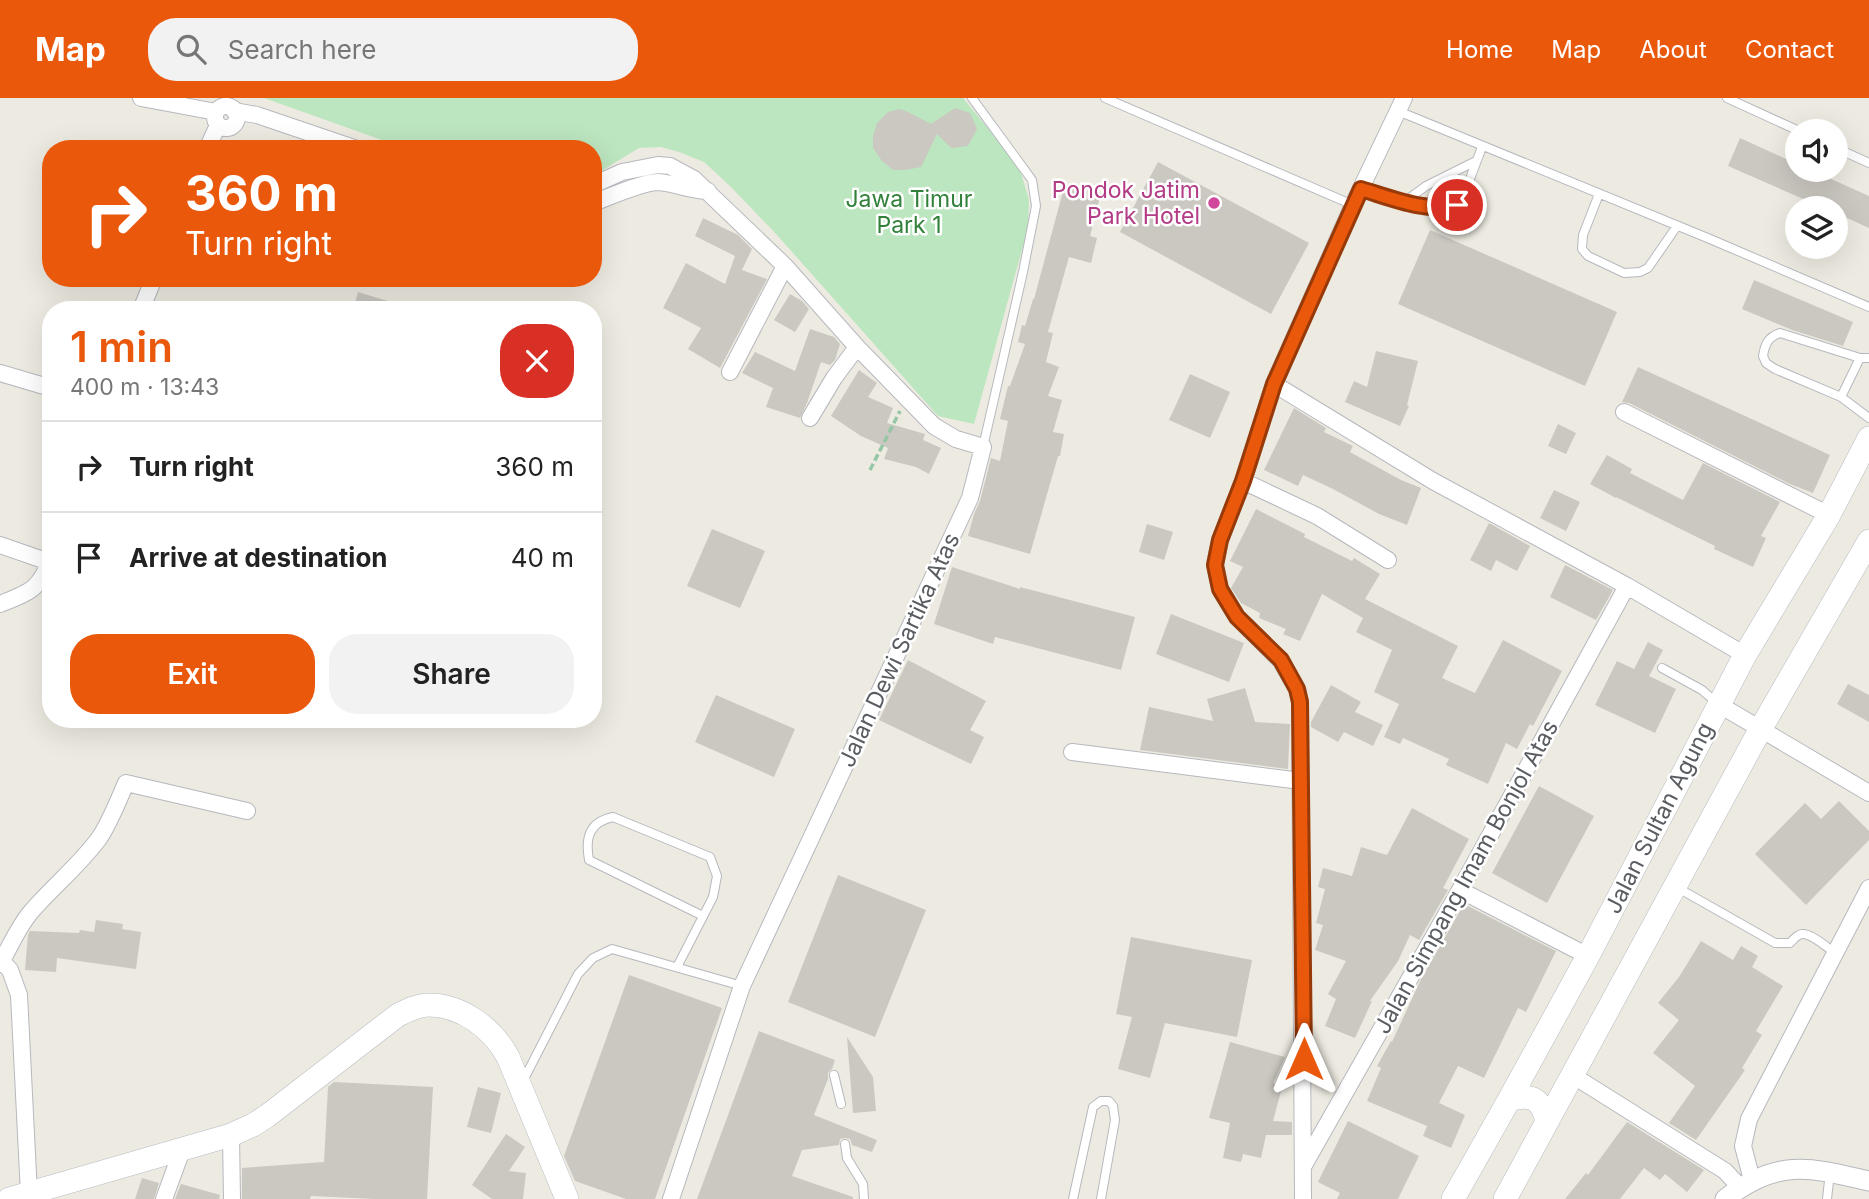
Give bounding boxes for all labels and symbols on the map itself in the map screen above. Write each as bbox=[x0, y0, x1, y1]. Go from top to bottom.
pin bbox=[1427, 175, 1487, 235]
place label: Pondok Jatim Park Hotel bbox=[1052, 176, 1200, 230]
park label: Jawa Timur Park 1 bbox=[845, 185, 973, 239]
marker: Pondok Jatim Park Hotel bbox=[1206, 195, 1222, 211]
street label: Jalan Dewi Sartika Atas bbox=[832, 529, 966, 771]
street label: Jalan Simpang Imam Bonjol Atas bbox=[1368, 715, 1564, 1039]
street label: Jalan Sultan Agung bbox=[1599, 718, 1719, 918]
position arrow bbox=[1267, 1022, 1341, 1096]

